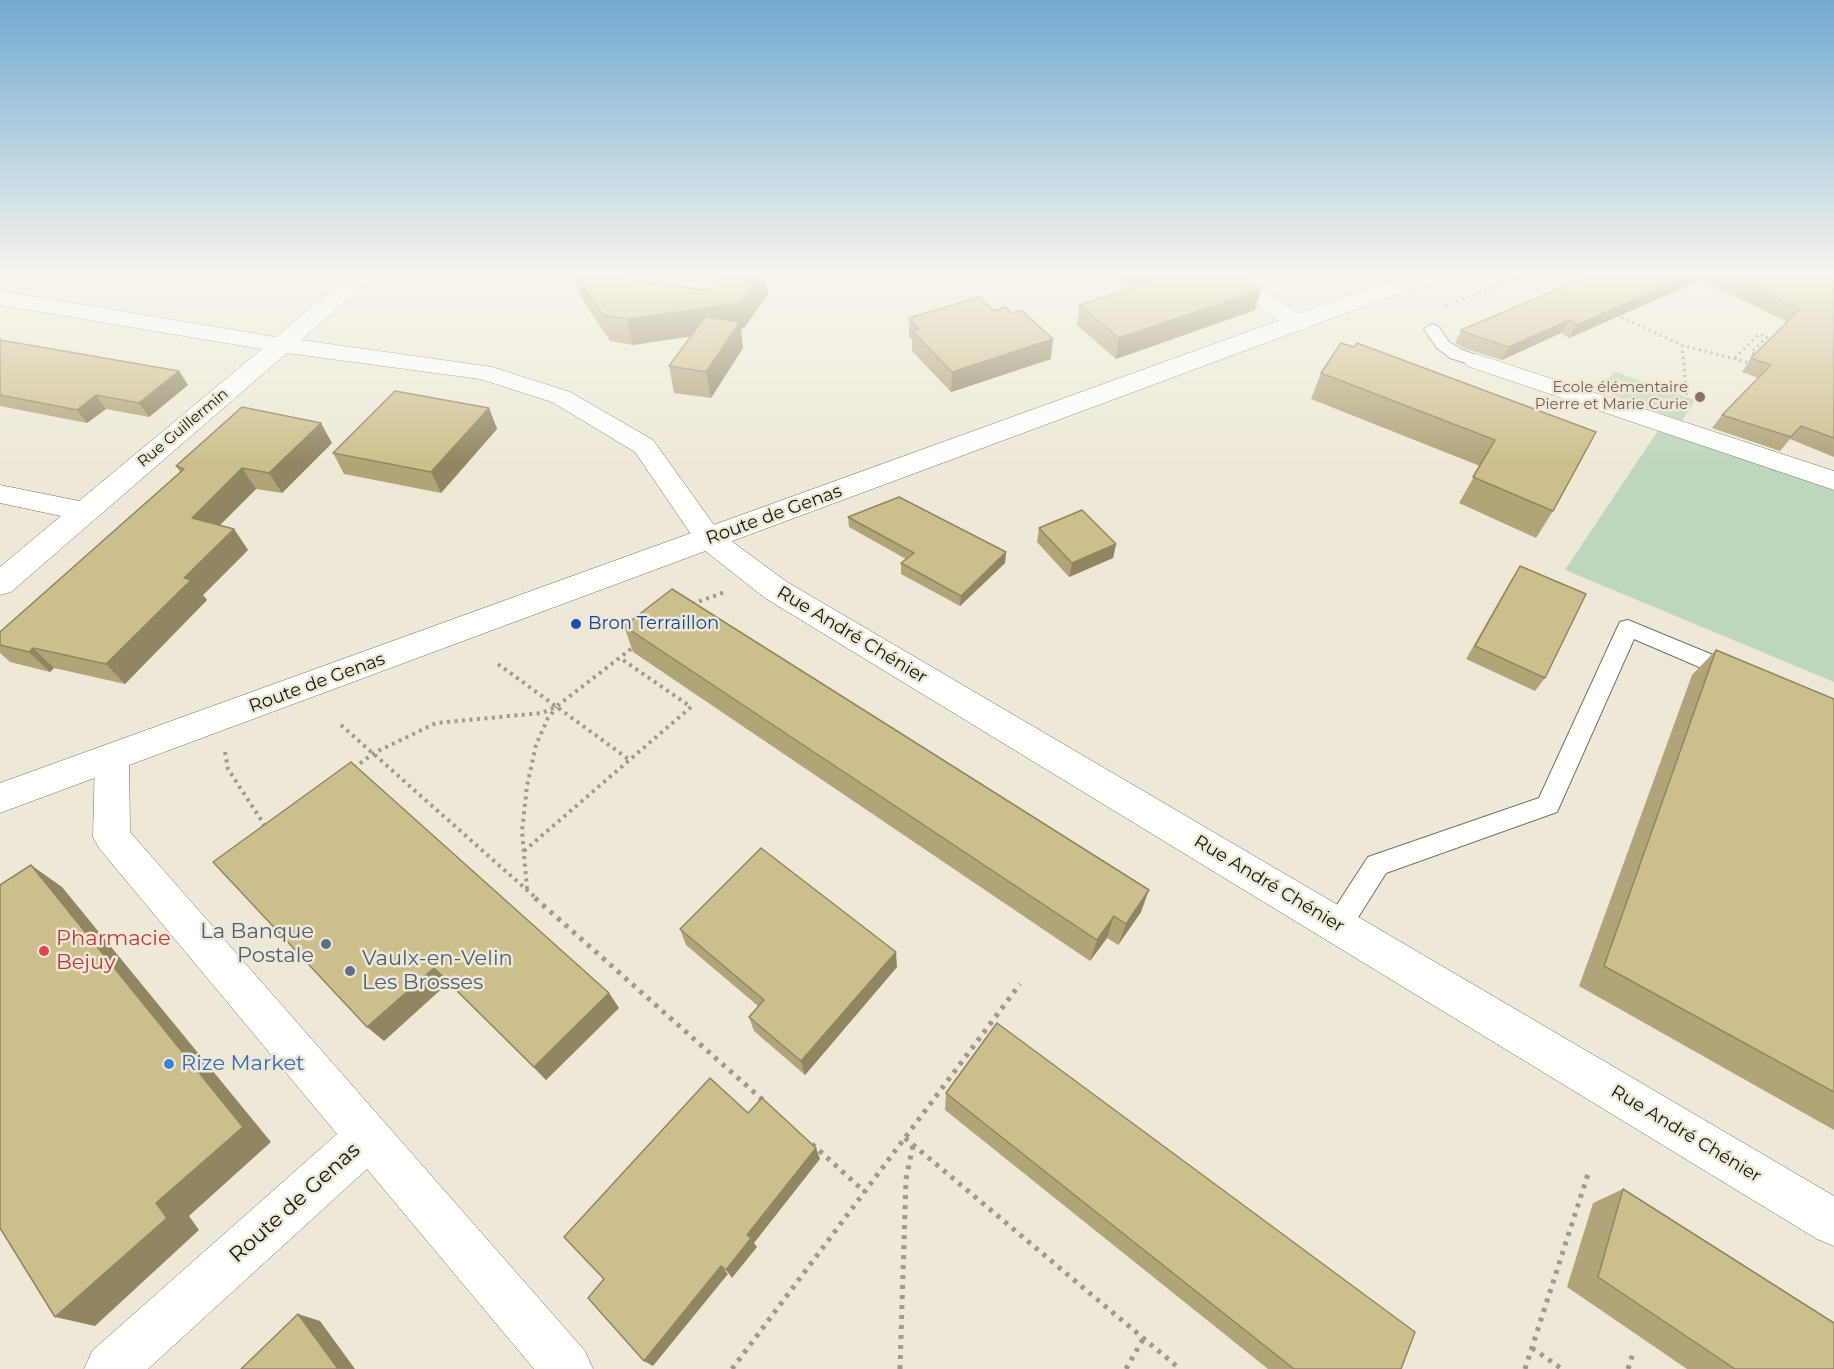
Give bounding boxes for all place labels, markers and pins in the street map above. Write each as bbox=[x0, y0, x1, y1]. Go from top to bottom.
place label: Ecole élémentaire Pierre et Marie Curie bbox=[1535, 379, 1688, 414]
marker: Ecole élémentaire Pierre et Marie Curie bbox=[1693, 390, 1707, 404]
place label: Bron Terraillon bbox=[588, 613, 719, 635]
marker: Bron Terraillon bbox=[569, 617, 583, 631]
place label: La Banque Postale bbox=[200, 919, 314, 969]
place label: Pharmacie Bejuy bbox=[56, 926, 171, 976]
marker: La Banque Postale bbox=[319, 937, 333, 951]
marker: Pharmacie Bejuy bbox=[37, 944, 51, 958]
place label: Vaulx-en-Velin Les Brosses bbox=[362, 946, 513, 996]
marker: Vaulx-en-Velin Les Brosses bbox=[343, 964, 357, 978]
place label: Rize Market bbox=[181, 1051, 305, 1077]
marker: Rize Market bbox=[162, 1057, 176, 1071]

